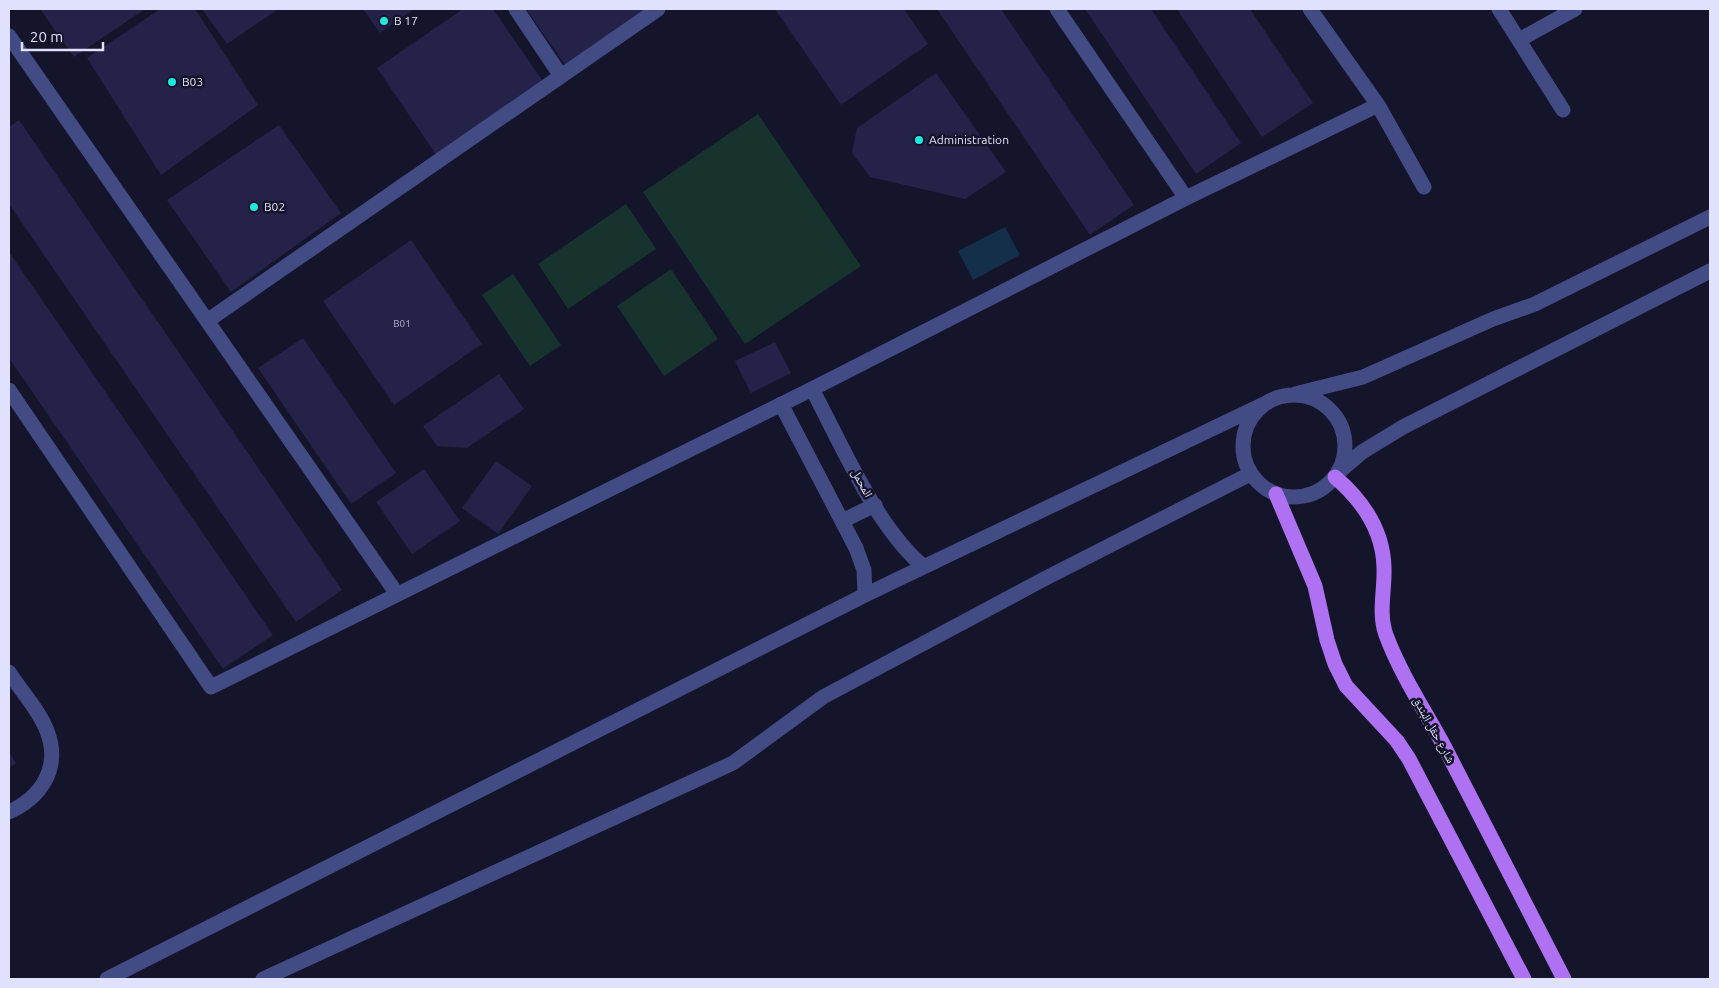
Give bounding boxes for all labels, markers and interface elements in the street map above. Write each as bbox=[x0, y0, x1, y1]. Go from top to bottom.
place label: B 17 bbox=[394, 14, 418, 27]
marker: B 17 bbox=[378, 15, 390, 27]
scale bar bbox=[22, 20, 104, 52]
text: 20 m bbox=[30, 28, 63, 45]
place label: B03 bbox=[182, 75, 203, 88]
marker: B03 bbox=[166, 76, 178, 88]
place label: Administration bbox=[929, 133, 1009, 146]
marker: Administration bbox=[913, 134, 925, 146]
place label: B02 bbox=[264, 200, 285, 213]
marker: B02 bbox=[248, 201, 260, 213]
house number: B01 bbox=[393, 318, 411, 329]
street label: المحمل bbox=[849, 466, 876, 500]
street label: شارع حقل البندق bbox=[1409, 694, 1458, 766]

